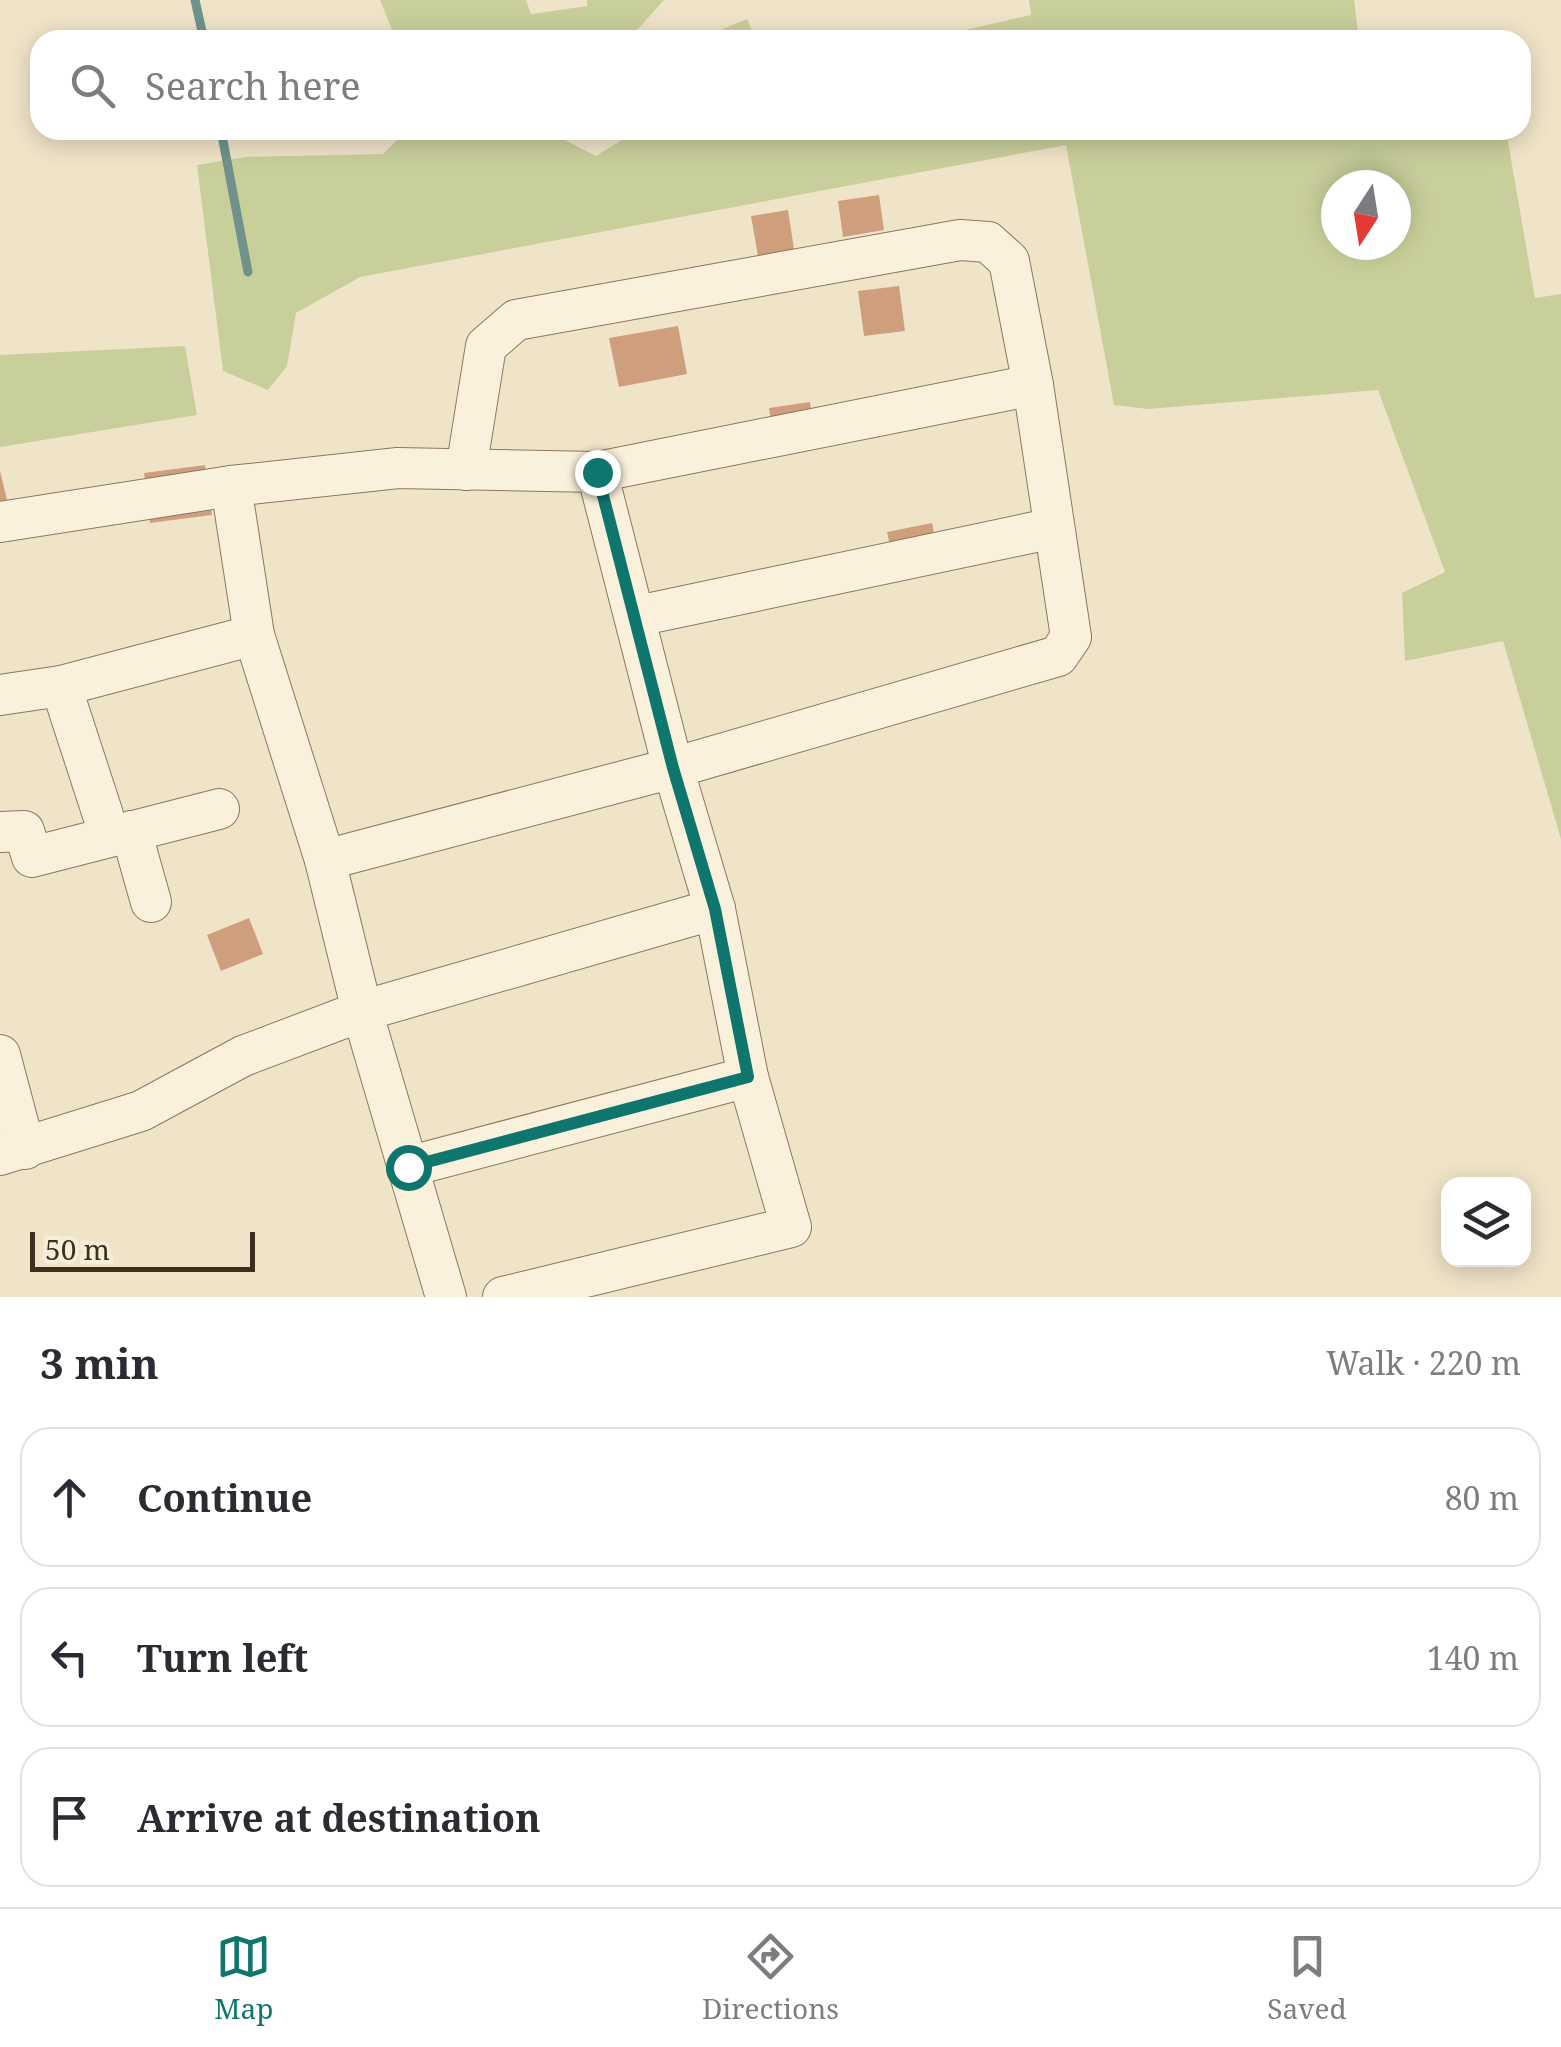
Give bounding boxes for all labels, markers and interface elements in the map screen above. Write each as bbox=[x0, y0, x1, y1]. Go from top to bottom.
search box bbox=[30, 30, 1531, 140]
icon: search bbox=[65, 58, 120, 113]
text: Search here bbox=[145, 59, 361, 111]
north arrow bbox=[1321, 170, 1411, 260]
route end bbox=[575, 450, 621, 496]
route start bbox=[386, 1145, 432, 1191]
map controls bbox=[1441, 1177, 1531, 1267]
button: layers bbox=[1441, 1177, 1531, 1267]
scale bar bbox=[30, 1227, 255, 1272]
text: 50 m bbox=[45, 1230, 110, 1268]
text: 3 min bbox=[40, 1334, 159, 1391]
text: Walk · 220 m bbox=[1326, 1341, 1521, 1384]
icon: ahead bbox=[42, 1470, 97, 1525]
text: Continue bbox=[137, 1471, 312, 1523]
text: 80 m bbox=[1445, 1476, 1519, 1519]
icon: left bbox=[42, 1630, 97, 1685]
text: Turn left bbox=[137, 1631, 308, 1683]
text: 140 m bbox=[1427, 1636, 1519, 1679]
icon: arrive bbox=[42, 1790, 97, 1845]
text: Arrive at destination bbox=[137, 1791, 541, 1843]
tab: Map bbox=[214, 1929, 273, 2027]
tab: Directions bbox=[702, 1929, 839, 2027]
tab: Saved bbox=[1267, 1929, 1347, 2027]

